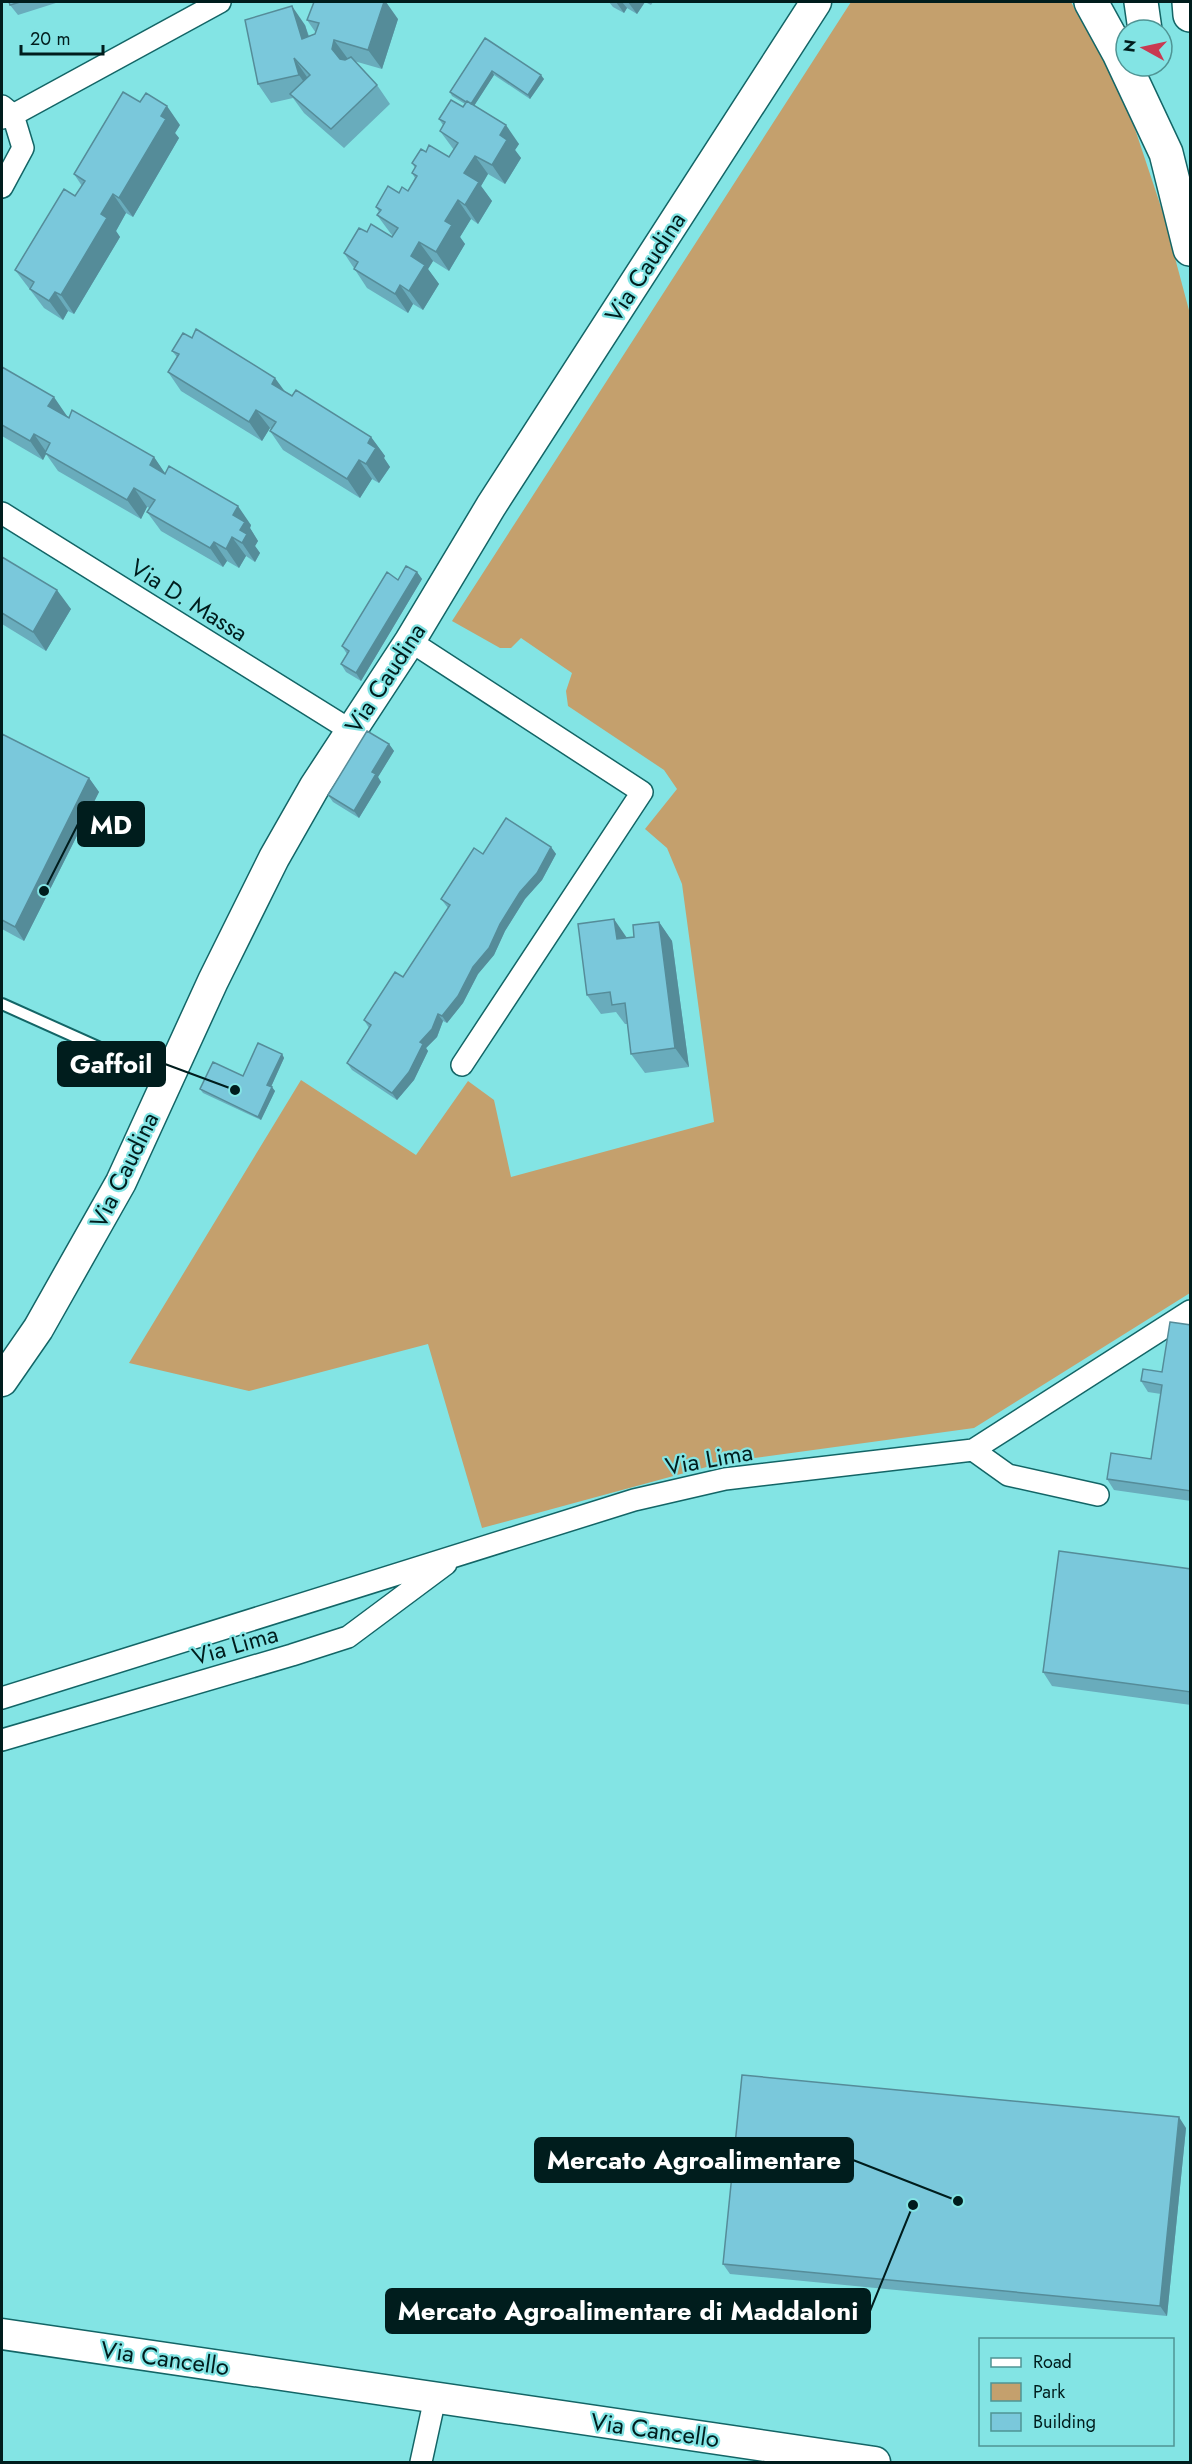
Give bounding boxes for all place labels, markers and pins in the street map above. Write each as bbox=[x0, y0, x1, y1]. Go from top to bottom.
callout: MD bbox=[78, 802, 144, 846]
callout: Gaffoil bbox=[58, 1042, 165, 1086]
callout: Mercato Agroalimentare bbox=[535, 2138, 853, 2182]
callout: Mercato Agroalimentare di Maddaloni bbox=[386, 2289, 870, 2333]

